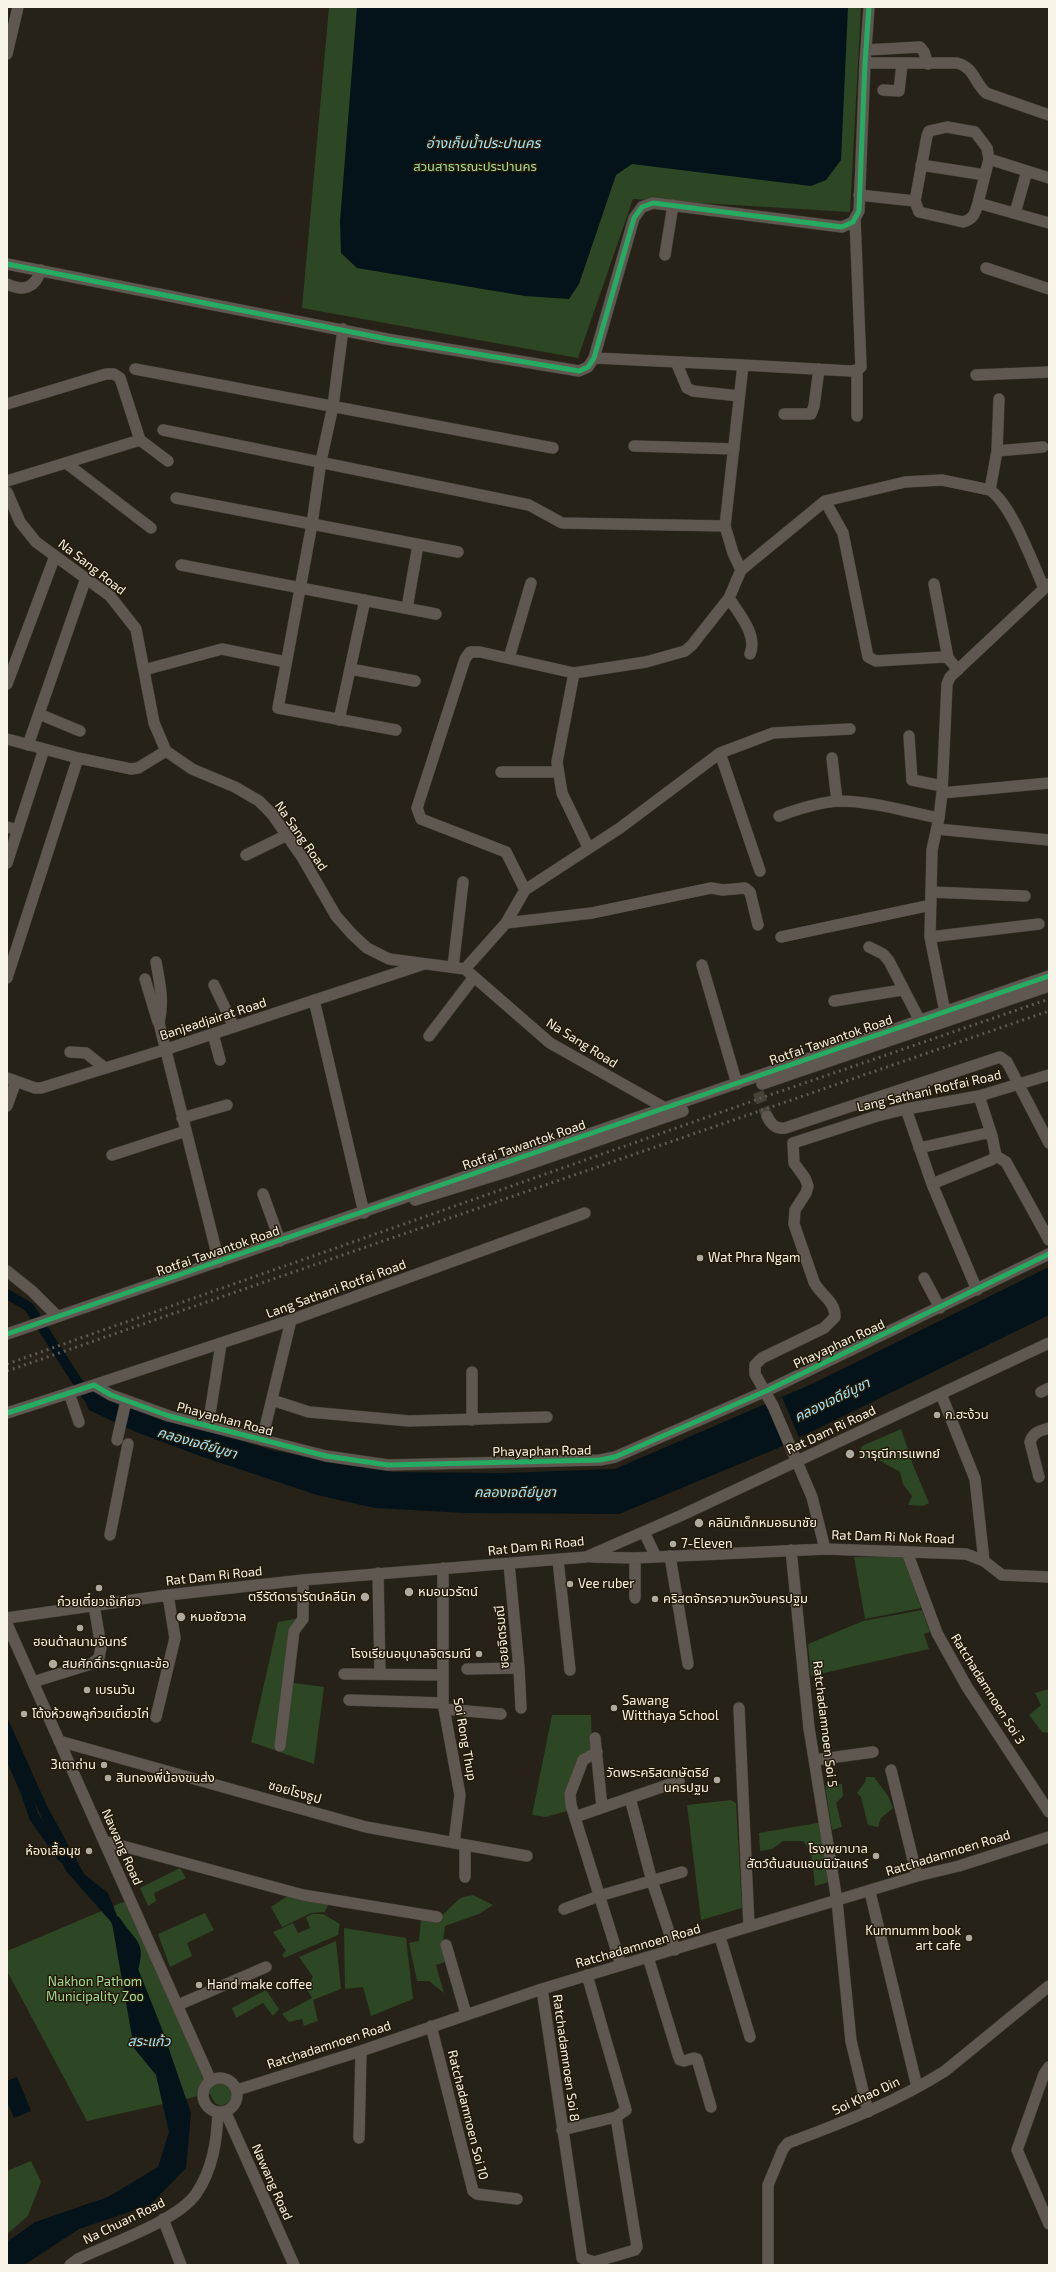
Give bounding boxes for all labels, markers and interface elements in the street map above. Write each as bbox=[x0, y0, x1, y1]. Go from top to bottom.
water label: อ่างเก็บน้ำประปานคร bbox=[426, 135, 540, 151]
park label: สวนสาธารณะประปานคร bbox=[413, 159, 537, 175]
street label: Na Sang Road bbox=[55, 536, 129, 598]
street label: Na Sang Road bbox=[271, 798, 331, 874]
street label: Banjeadjairat Road bbox=[158, 994, 268, 1044]
street label: Rotfai Tawantok Road bbox=[767, 1012, 895, 1068]
street label: Na Sang Road bbox=[543, 1015, 621, 1071]
street label: Lang Sathani Rotfai Road bbox=[855, 1067, 1003, 1115]
street label: Rotfai Tawantok Road bbox=[460, 1117, 588, 1173]
street label: Rotfai Tawantok Road bbox=[154, 1223, 282, 1279]
place label: Wat Phra Ngam bbox=[708, 1250, 801, 1266]
marker: Wat Phra Ngam bbox=[695, 1253, 705, 1263]
street label: Lang Sathani Rotfai Road bbox=[264, 1256, 408, 1322]
street label: Phayaphan Road bbox=[791, 1316, 887, 1372]
water label: คลองเจดีย์บูชา bbox=[791, 1374, 873, 1426]
street label: Phayaphan Road bbox=[175, 1399, 275, 1439]
street label: Rat Dam Ri Road bbox=[784, 1402, 878, 1458]
place label: ก.ฮะง้วน bbox=[945, 1407, 989, 1423]
marker: ก.ฮะง้วน bbox=[932, 1410, 942, 1420]
water label: คลองเจดีย์บูชา bbox=[155, 1424, 239, 1462]
street label: Phayaphan Road bbox=[492, 1442, 592, 1460]
place label: วารุณีการแพทย์ bbox=[859, 1446, 940, 1462]
marker: วารุณีการแพทย์ bbox=[844, 1448, 856, 1460]
water label: คลองเจดีย์บูชา bbox=[474, 1484, 556, 1500]
place label: คลินิกเด็กหมอธนาชัย bbox=[708, 1515, 817, 1531]
marker: คลินิกเด็กหมอธนาชัย bbox=[693, 1517, 705, 1529]
street label: Rat Dam Ri Nok Road bbox=[831, 1527, 955, 1547]
street label: Rat Dam Ri Road bbox=[487, 1533, 585, 1559]
place label: 7-Eleven bbox=[681, 1536, 733, 1552]
marker: 7-Eleven bbox=[668, 1539, 678, 1549]
street label: Rat Dam Ri Road bbox=[165, 1563, 263, 1589]
place label: Vee ruber bbox=[578, 1576, 635, 1592]
marker: Vee ruber bbox=[565, 1579, 575, 1589]
marker: ก๋วยเตี๋ยวเจ๊เกียว bbox=[94, 1583, 104, 1593]
place label: หมอนวรัตน์ bbox=[418, 1584, 478, 1600]
marker: หมอนวรัตน์ bbox=[403, 1586, 415, 1598]
place label: ตรีรัต์ดารารัตน์คลีนิก bbox=[248, 1589, 356, 1605]
marker: ตรีรัต์ดารารัตน์คลีนิก bbox=[359, 1591, 371, 1603]
place label: คริสตจักรความหวังนครปฐม bbox=[663, 1591, 808, 1607]
place label: ก๋วยเตี๋ยวเจ๊เกียว bbox=[57, 1594, 141, 1610]
marker: คริสตจักรความหวังนครปฐม bbox=[650, 1594, 660, 1604]
street label: ซอยจิตรมณี bbox=[491, 1605, 513, 1669]
place label: หมอชัชวาล bbox=[190, 1609, 246, 1625]
marker: หมอชัชวาล bbox=[175, 1611, 187, 1623]
marker: ฮอนด้าสนามจันทร์ bbox=[75, 1623, 85, 1633]
street label: Ratchadamnoen Soi 3 bbox=[948, 1631, 1028, 1747]
place label: ฮอนด้าสนามจันทร์ bbox=[33, 1634, 127, 1650]
place label: โรงเรียนอนุบาลจิตรมณี bbox=[351, 1646, 471, 1662]
marker: โรงเรียนอนุบาลจิตรมณี bbox=[474, 1649, 484, 1659]
place label: สมศักดิ์กระดูกและข้อ bbox=[62, 1656, 169, 1672]
marker: สมศักดิ์กระดูกและข้อ bbox=[47, 1658, 59, 1670]
street label: Ratchadamnoen Soi 5 bbox=[810, 1660, 840, 1788]
place label: เบรนวัน bbox=[95, 1682, 135, 1698]
marker: เบรนวัน bbox=[82, 1685, 92, 1695]
place label: Sawang Witthaya School bbox=[622, 1693, 719, 1724]
street label: Soi Rong Thup bbox=[450, 1696, 480, 1782]
marker: Sawang Witthaya School bbox=[609, 1703, 619, 1713]
place label: โต้งห้วยพลูก๋วยเตี๋ยวไก่ bbox=[32, 1706, 149, 1722]
marker: โต้งห้วยพลูก๋วยเตี๋ยวไก่ bbox=[19, 1709, 29, 1719]
place label: 3เตาถ่าน bbox=[50, 1757, 96, 1773]
marker: 3เตาถ่าน bbox=[99, 1760, 109, 1770]
place label: วัดพระคริสตกษัตริย์ นครปฐม bbox=[606, 1765, 709, 1796]
place label: สินทองพี่น้องขนส่ง bbox=[116, 1770, 215, 1786]
marker: สินทองพี่น้องขนส่ง bbox=[103, 1773, 113, 1783]
marker: วัดพระคริสตกษัตริย์ นครปฐม bbox=[712, 1775, 722, 1785]
street label: ซอยโรงธูป bbox=[267, 1777, 323, 1807]
street label: Nawang Road bbox=[98, 1806, 146, 1888]
street label: Ratchadamnoen Road bbox=[884, 1827, 1012, 1879]
place label: โรงพยาบาล สัตว์ต้นสนแอนนิมัลแคร์ bbox=[747, 1841, 868, 1872]
place label: ห้องเสื้อนุช bbox=[25, 1843, 81, 1859]
marker: ห้องเสื้อนุช bbox=[84, 1846, 94, 1856]
marker: โรงพยาบาล สัตว์ต้นสนแอนนิมัลแคร์ bbox=[871, 1851, 881, 1861]
street label: Ratchadamnoen Road bbox=[574, 1921, 702, 1971]
place label: Kumnumm book art cafe bbox=[865, 1923, 961, 1954]
marker: Kumnumm book art cafe bbox=[964, 1933, 974, 1943]
park label: Nakhon Pathom Municipality Zoo bbox=[46, 1974, 144, 2005]
place label: Hand make coffee bbox=[207, 1977, 312, 1993]
marker: Hand make coffee bbox=[194, 1980, 204, 1990]
street label: Ratchadamnoen Soi 8 bbox=[549, 1993, 583, 2123]
street label: Ratchadamnoen Road bbox=[265, 2018, 393, 2072]
water label: สระแก้ว bbox=[128, 2033, 170, 2049]
street label: Ratchadamnoen Soi 10 bbox=[444, 2048, 492, 2182]
street label: Soi Khao Din bbox=[830, 2074, 902, 2118]
street label: Nawang Road bbox=[248, 2141, 296, 2223]
street label: Na Chuan Road bbox=[81, 2194, 167, 2248]

